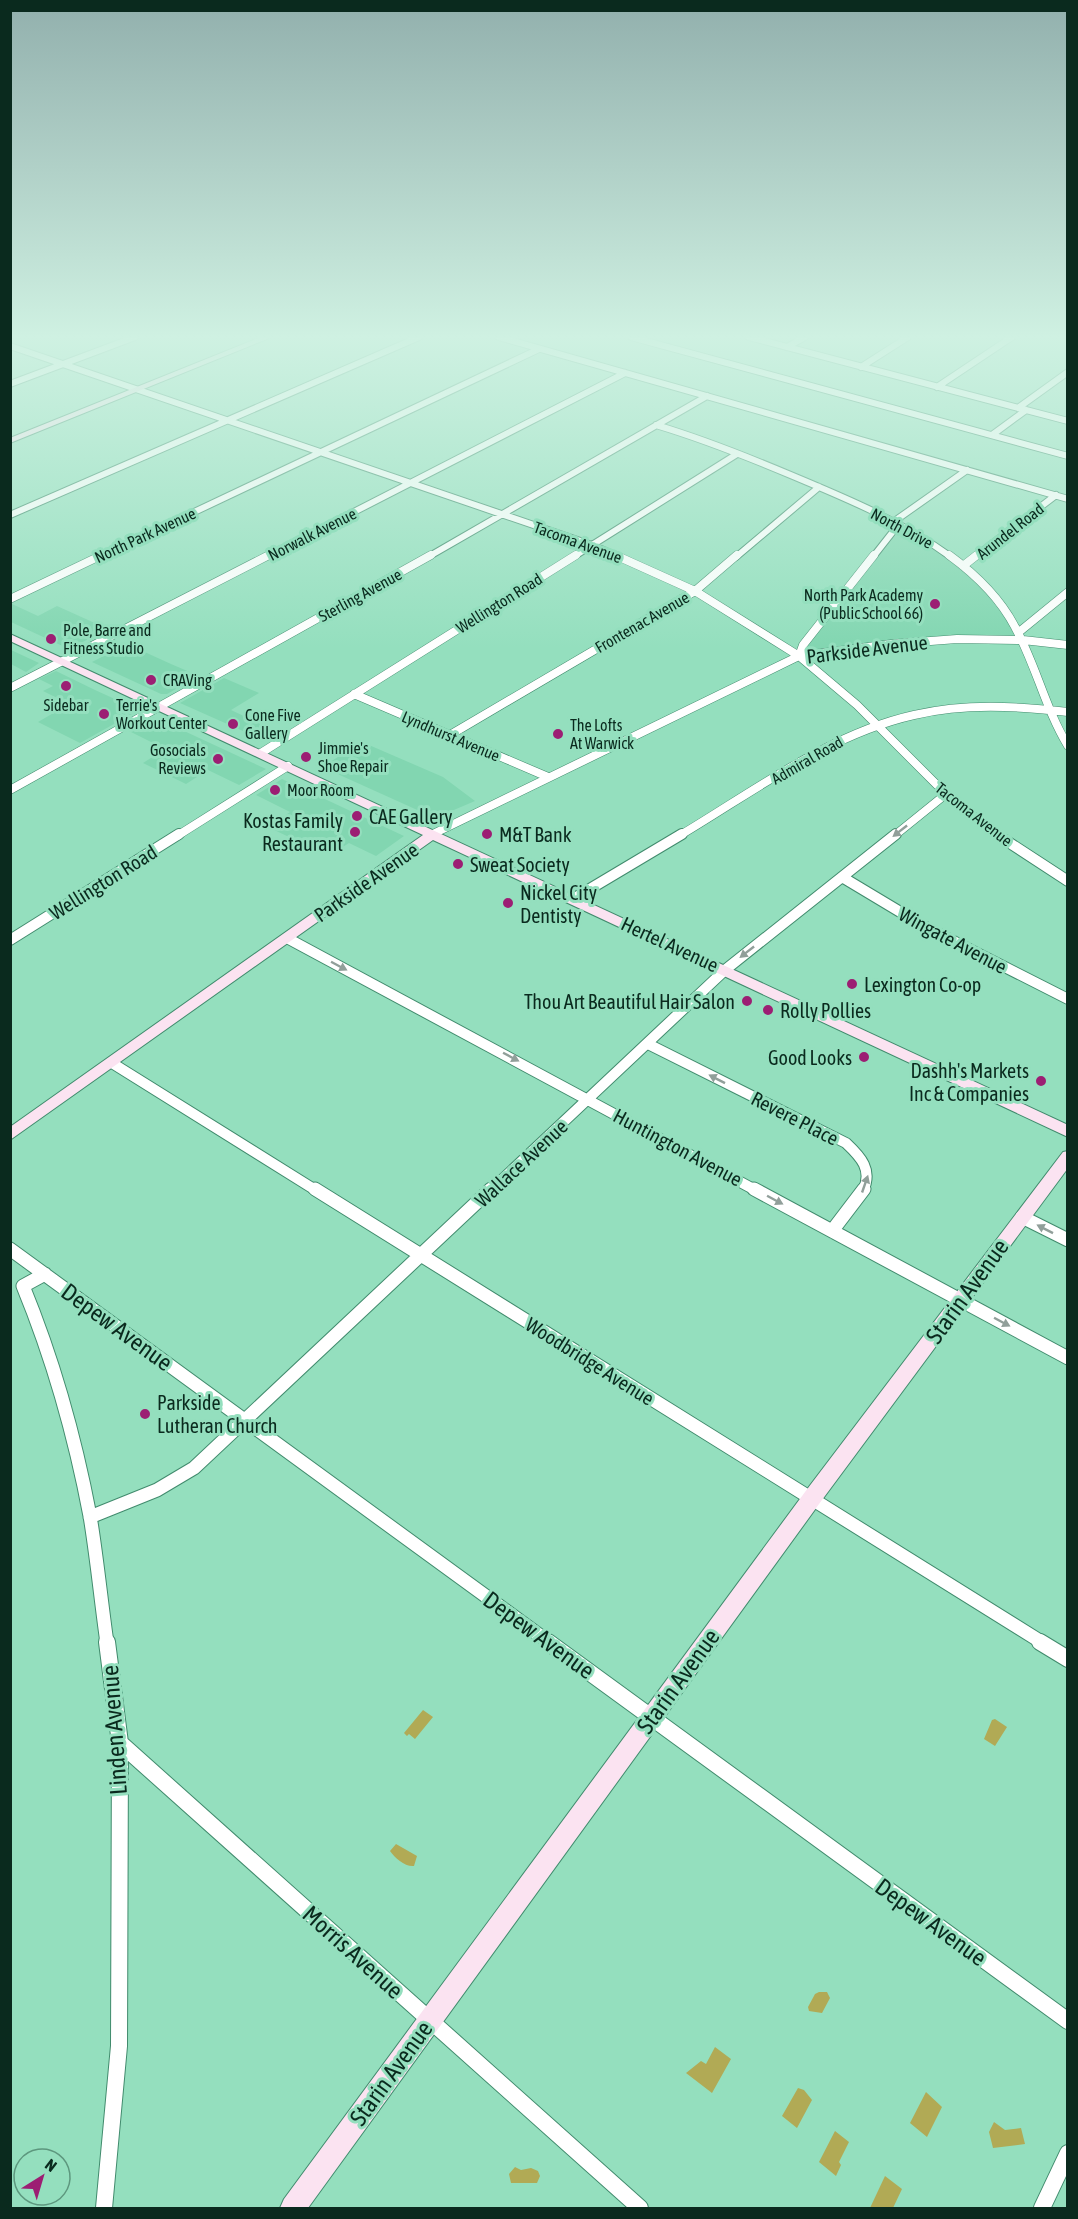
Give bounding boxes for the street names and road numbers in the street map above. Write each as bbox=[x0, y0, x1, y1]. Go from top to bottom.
street label: Arundel Road bbox=[973, 499, 1047, 563]
street label: North Park Avenue bbox=[92, 504, 198, 566]
street label: Norwalk Avenue bbox=[265, 504, 359, 564]
street label: North Drive bbox=[868, 504, 936, 552]
street label: Tacoma Avenue bbox=[532, 518, 624, 566]
street label: Sterling Avenue bbox=[315, 565, 405, 626]
street label: Wellington Road bbox=[453, 569, 546, 637]
street label: Frontenac Avenue bbox=[592, 588, 692, 656]
street label: Parkside Avenue bbox=[805, 630, 929, 668]
street label: Lyndhurst Avenue bbox=[399, 707, 503, 766]
street label: Admiral Road bbox=[768, 732, 846, 788]
street label: Tacoma Avenue bbox=[932, 779, 1016, 849]
street label: Parkside Avenue bbox=[310, 838, 422, 926]
street label: Wellington Road bbox=[45, 840, 161, 924]
street label: Wingate Avenue bbox=[895, 902, 1011, 978]
street label: Hertel Avenue bbox=[618, 912, 722, 976]
street label: Revere Place bbox=[748, 1086, 842, 1150]
street label: Huntington Avenue bbox=[610, 1103, 746, 1191]
street label: Wallace Avenue bbox=[470, 1114, 572, 1212]
street label: Starin Avenue bbox=[920, 1234, 1014, 1348]
street label: Depew Avenue bbox=[56, 1278, 178, 1376]
street label: Woodbridge Avenue bbox=[522, 1312, 658, 1410]
street label: Depew Avenue bbox=[478, 1586, 600, 1684]
street label: Starin Avenue bbox=[631, 1624, 725, 1738]
street label: Linden Avenue bbox=[96, 1664, 132, 1796]
street label: Depew Avenue bbox=[870, 1873, 992, 1971]
street label: Morris Avenue bbox=[297, 1900, 409, 2004]
street label: Starin Avenue bbox=[344, 2016, 438, 2130]

